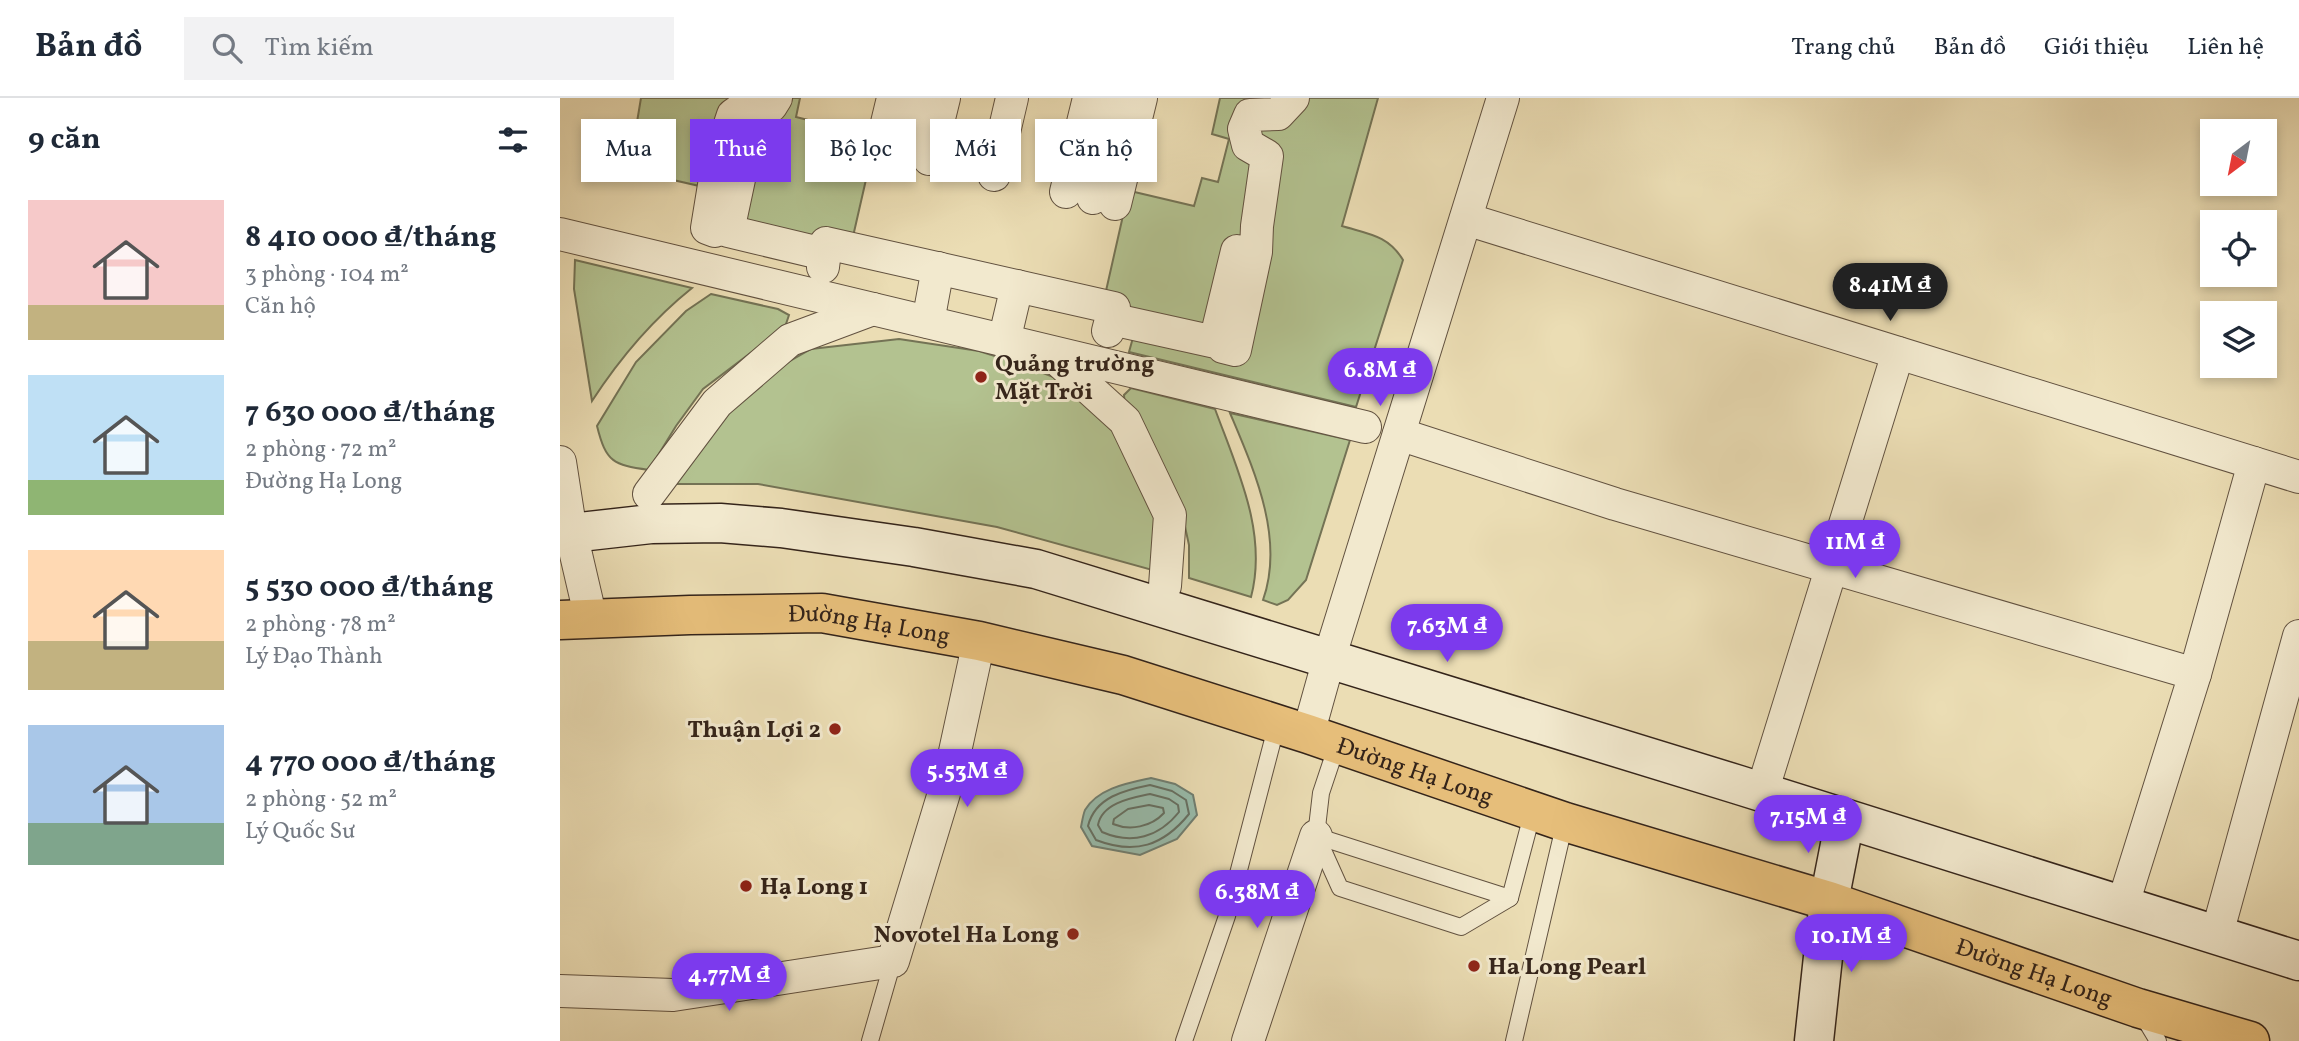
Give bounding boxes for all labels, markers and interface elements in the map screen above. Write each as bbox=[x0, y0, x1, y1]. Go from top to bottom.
search box bbox=[184, 17, 674, 80]
text: Bản đồ bbox=[35, 25, 142, 71]
icon: search bbox=[208, 29, 246, 67]
text: Tìm kiếm bbox=[264, 30, 374, 66]
text: Trang chủ bbox=[1791, 31, 1896, 65]
text: Bản đồ bbox=[1934, 31, 2006, 65]
text: Giới thiệu bbox=[2044, 31, 2149, 65]
text: Liên hệ bbox=[2187, 31, 2264, 65]
text: 9 căn bbox=[28, 119, 101, 161]
chip: Mua bbox=[581, 119, 676, 182]
chip: Thuê bbox=[690, 119, 791, 182]
chip: Bộ lọc bbox=[805, 119, 916, 182]
chip: Mới bbox=[930, 119, 1021, 182]
chip: Căn hộ bbox=[1035, 119, 1157, 182]
north arrow bbox=[2200, 119, 2277, 196]
map controls bbox=[2200, 119, 2277, 378]
icon: filters bbox=[494, 121, 532, 159]
button: locate bbox=[2200, 210, 2277, 287]
text: 8 410 000 ₫/tháng bbox=[245, 217, 496, 259]
icon: home bbox=[84, 228, 168, 312]
text: 3 phòng · 104 m² bbox=[245, 259, 409, 291]
pin: 8.41M ₫ bbox=[1825, 264, 1955, 323]
text: 8.41M ₫ bbox=[1849, 270, 1931, 302]
text: Căn hộ bbox=[245, 291, 316, 323]
button: layers bbox=[2200, 301, 2277, 378]
place label: Quảng trường Mặt Trời bbox=[995, 348, 1154, 410]
pin: 6.8M ₫ bbox=[1323, 348, 1437, 408]
text: 6.8M ₫ bbox=[1344, 355, 1416, 387]
marker: Quảng trường Mặt Trời bbox=[973, 369, 989, 385]
text: 7 630 000 ₫/tháng bbox=[245, 392, 495, 434]
icon: home bbox=[84, 403, 168, 487]
text: 2 phòng · 72 m² bbox=[245, 434, 397, 466]
text: Đường Hạ Long bbox=[245, 466, 402, 498]
pin: 11M ₫ bbox=[1806, 520, 1904, 580]
text: 11M ₫ bbox=[1825, 527, 1885, 559]
text: 5 530 000 ₫/tháng bbox=[245, 567, 494, 609]
icon: home bbox=[84, 578, 168, 662]
street label: Đường Hạ Long bbox=[788, 598, 953, 655]
pin: 7.63M ₫ bbox=[1382, 604, 1512, 664]
text: 2 phòng · 78 m² bbox=[245, 609, 396, 641]
text: 7.63M ₫ bbox=[1407, 611, 1487, 643]
text: Lý Đạo Thành bbox=[245, 641, 383, 673]
place label: Thuận Lợi 2 bbox=[687, 714, 821, 748]
marker: Thuận Lợi 2 bbox=[827, 721, 843, 737]
street label: Đường Hạ Long bbox=[1331, 730, 1498, 815]
text: 4 770 000 ₫/tháng bbox=[245, 742, 496, 784]
pin: 5.53M ₫ bbox=[902, 750, 1032, 809]
icon: home bbox=[84, 753, 168, 837]
text: 5.53M ₫ bbox=[927, 756, 1008, 788]
text: 2 phòng · 52 m² bbox=[245, 784, 397, 816]
pin: 7.15M ₫ bbox=[1743, 796, 1873, 855]
text: 7.15M ₫ bbox=[1770, 802, 1846, 834]
text: Lý Quốc Sư bbox=[245, 816, 356, 848]
pin: 6.38M ₫ bbox=[1192, 870, 1322, 930]
place label: Hạ Long 1 bbox=[760, 871, 868, 905]
text: 6.38M ₫ bbox=[1215, 877, 1299, 909]
marker: Hạ Long 1 bbox=[738, 878, 754, 894]
pin: 10.1M ₫ bbox=[1786, 914, 1916, 974]
place label: Novotel Ha Long bbox=[874, 919, 1059, 953]
text: 10.1M ₫ bbox=[1811, 921, 1891, 953]
marker: Novotel Ha Long bbox=[1065, 926, 1081, 942]
street label: Đường Hạ Long bbox=[1950, 931, 2117, 1017]
place label: Ha Long Pearl bbox=[1488, 951, 1646, 985]
pin: 4.77M ₫ bbox=[664, 954, 794, 1013]
marker: Ha Long Pearl bbox=[1466, 958, 1482, 974]
text: 4.77M ₫ bbox=[688, 960, 770, 992]

